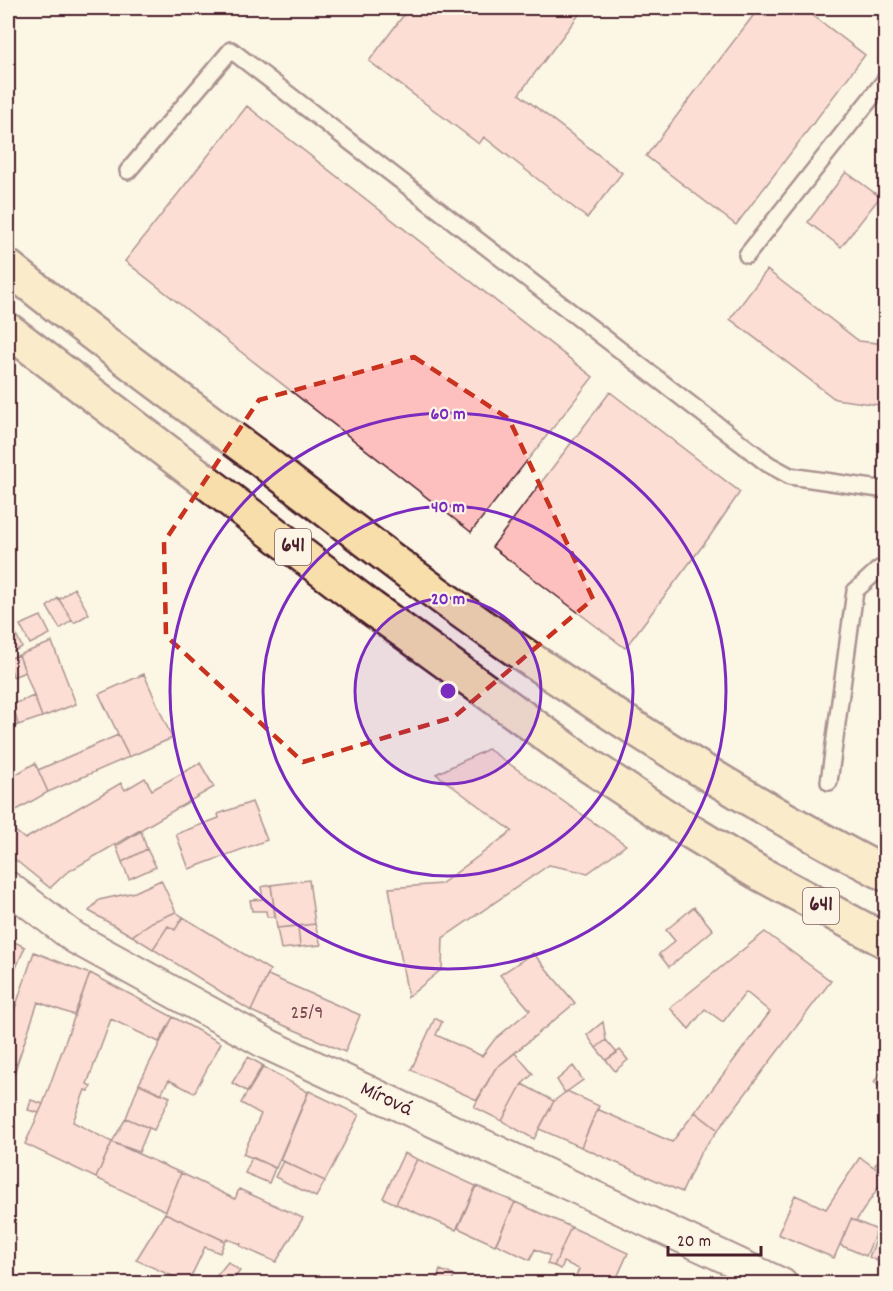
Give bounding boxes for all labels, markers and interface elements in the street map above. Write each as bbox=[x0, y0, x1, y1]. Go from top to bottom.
text: 60 m bbox=[430, 403, 466, 428]
text: 40 m bbox=[431, 496, 465, 521]
road number: 641 bbox=[275, 529, 311, 565]
text: 20 m bbox=[431, 588, 465, 613]
centre of rings bbox=[438, 681, 458, 701]
road number: 641 bbox=[803, 888, 839, 924]
house number: 25/9 bbox=[291, 1000, 323, 1028]
street label: Mírová bbox=[355, 1074, 418, 1126]
scale bar bbox=[668, 1219, 761, 1257]
text: 20 m bbox=[677, 1230, 711, 1255]

